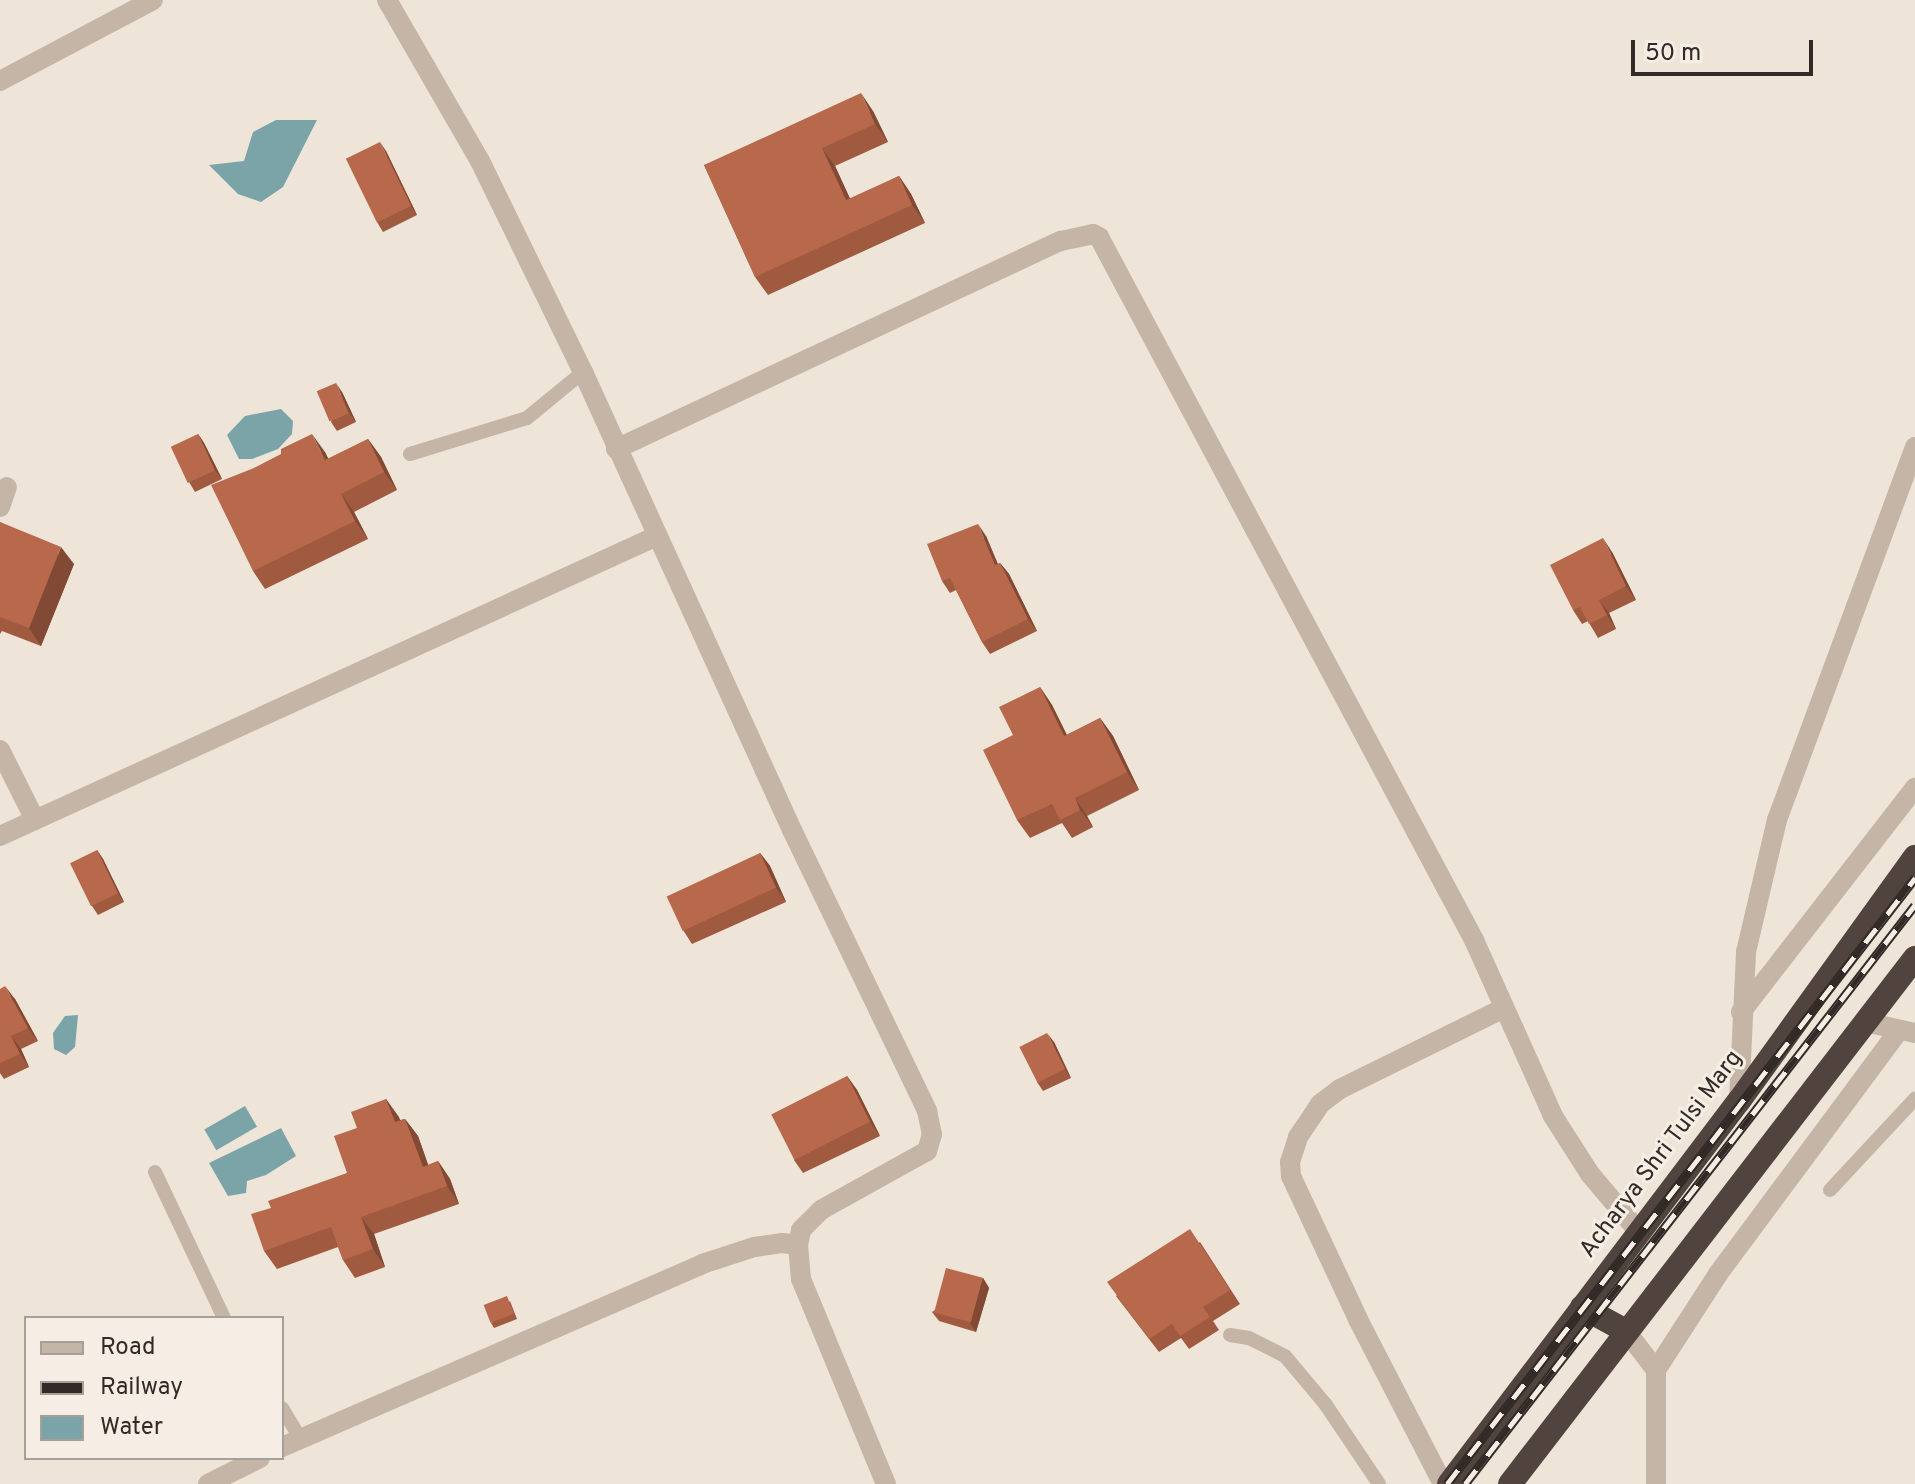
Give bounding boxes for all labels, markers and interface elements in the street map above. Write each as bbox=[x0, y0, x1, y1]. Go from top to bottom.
scale bar bbox=[1635, 24, 1817, 74]
text: 50 m bbox=[1645, 39, 1701, 69]
street label: Acharya Shri Tulsi Marg bbox=[1574, 1045, 1750, 1265]
legend bbox=[24, 1316, 284, 1460]
text: Road bbox=[100, 1333, 156, 1363]
text: Railway bbox=[100, 1373, 183, 1403]
text: Water bbox=[100, 1413, 163, 1443]

